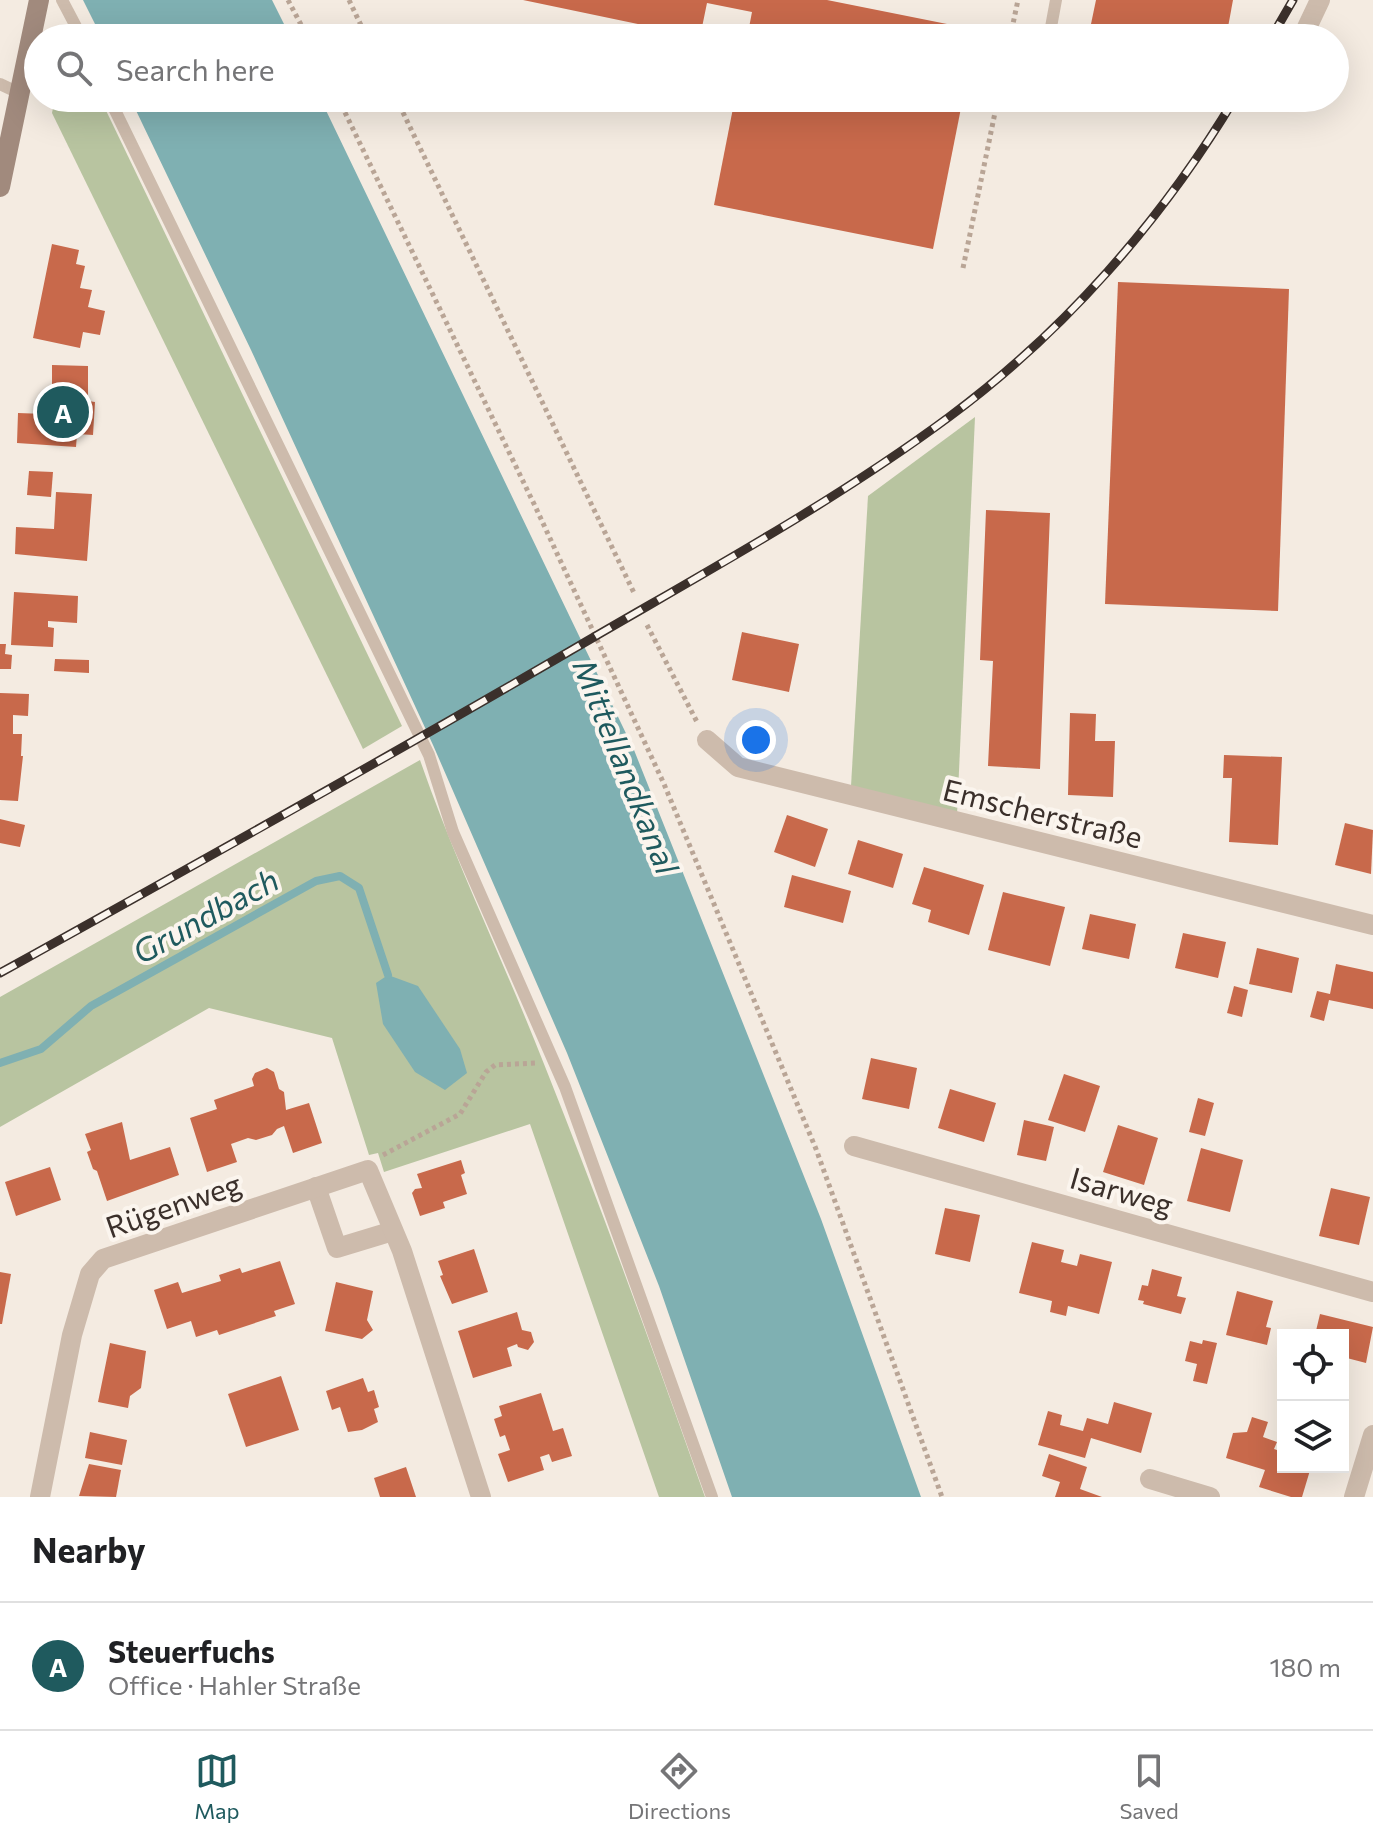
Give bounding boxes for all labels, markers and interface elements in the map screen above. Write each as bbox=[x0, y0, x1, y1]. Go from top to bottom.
search box bbox=[24, 24, 1349, 112]
icon: search bbox=[52, 46, 96, 90]
text: Search here bbox=[116, 50, 275, 87]
pin: A bbox=[37, 382, 89, 442]
water label: Mittellandkanal bbox=[566, 652, 689, 880]
your location bbox=[736, 720, 776, 760]
street label: Emscherstraße bbox=[939, 769, 1147, 855]
water label: Grundbach bbox=[125, 859, 285, 971]
street label: Isarweg bbox=[1066, 1158, 1178, 1222]
street label: Rügenweg bbox=[100, 1164, 246, 1244]
map controls bbox=[1277, 1329, 1349, 1473]
button: locate bbox=[1277, 1329, 1349, 1401]
button: layers bbox=[1277, 1401, 1349, 1473]
text: Nearby bbox=[32, 1528, 146, 1570]
text: Steuerfuchs bbox=[108, 1632, 275, 1669]
text: A bbox=[49, 1651, 67, 1682]
text: 180 m bbox=[1269, 1651, 1341, 1682]
text: Office · Hahler Straße bbox=[108, 1669, 361, 1700]
tab: Map bbox=[194, 1749, 240, 1824]
tab: Directions bbox=[628, 1749, 731, 1824]
tab: Saved bbox=[1119, 1749, 1179, 1824]

